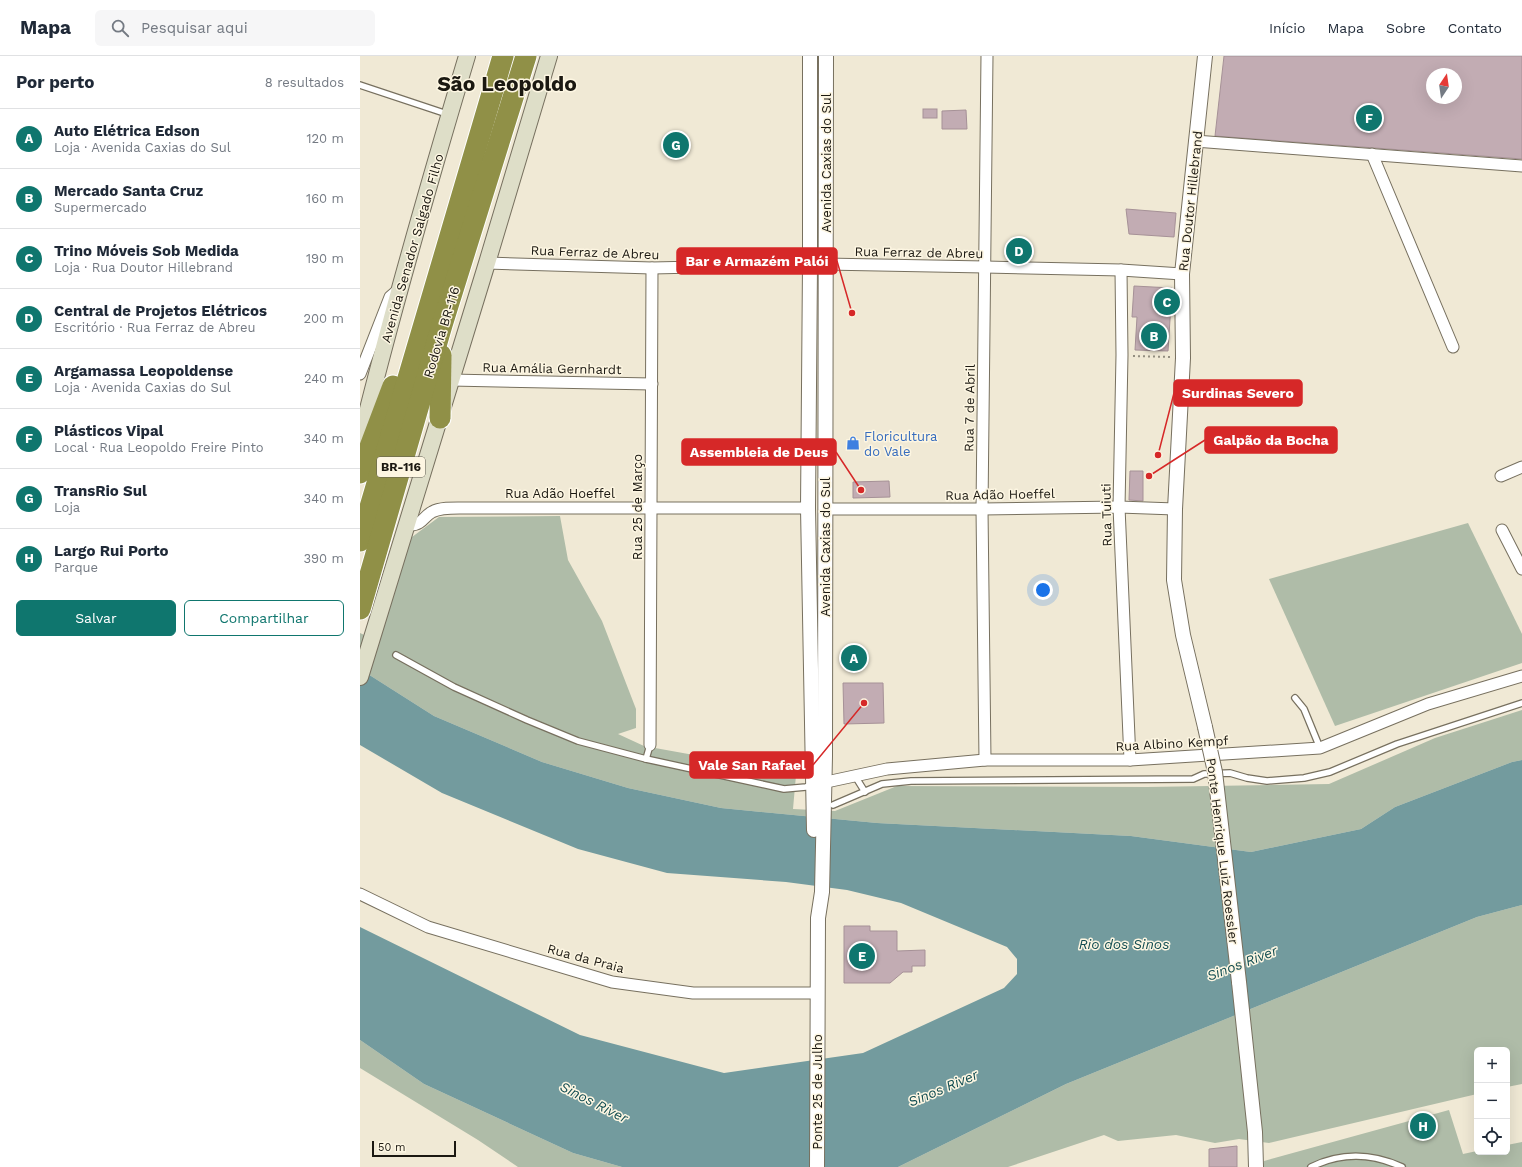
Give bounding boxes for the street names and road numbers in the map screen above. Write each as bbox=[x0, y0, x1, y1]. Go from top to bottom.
street label: Avenida Caxias do Sul bbox=[819, 93, 834, 233]
street label: Rua Doutor Hillebrand bbox=[1176, 130, 1205, 272]
street label: Avenida Senador Salgado Filho bbox=[378, 152, 447, 344]
street label: Rua Ferraz de Abreu bbox=[530, 243, 660, 262]
street label: Rua Ferraz de Abreu bbox=[854, 244, 984, 261]
street label: Rodovia BR-116 bbox=[420, 285, 463, 380]
street label: Rua Amália Gernhardt bbox=[482, 360, 622, 377]
street label: Rua 7 de Abril bbox=[961, 364, 978, 452]
street label: Rua 25 de Março bbox=[630, 454, 645, 560]
road number: BR-116 bbox=[377, 457, 425, 477]
street label: Avenida Caxias do Sul bbox=[818, 477, 833, 617]
street label: Rua Tuiuti bbox=[1098, 483, 1115, 547]
street label: Rua Adão Hoeffel bbox=[505, 486, 615, 501]
street label: Rua Adão Hoeffel bbox=[945, 486, 1055, 503]
street label: Rua Albino Kempf bbox=[1115, 733, 1229, 754]
street label: Ponte Henrique Luiz Roessler bbox=[1204, 757, 1241, 945]
street label: Rua da Praia bbox=[546, 941, 627, 976]
street label: Ponte 25 de Julho bbox=[810, 1034, 825, 1150]

